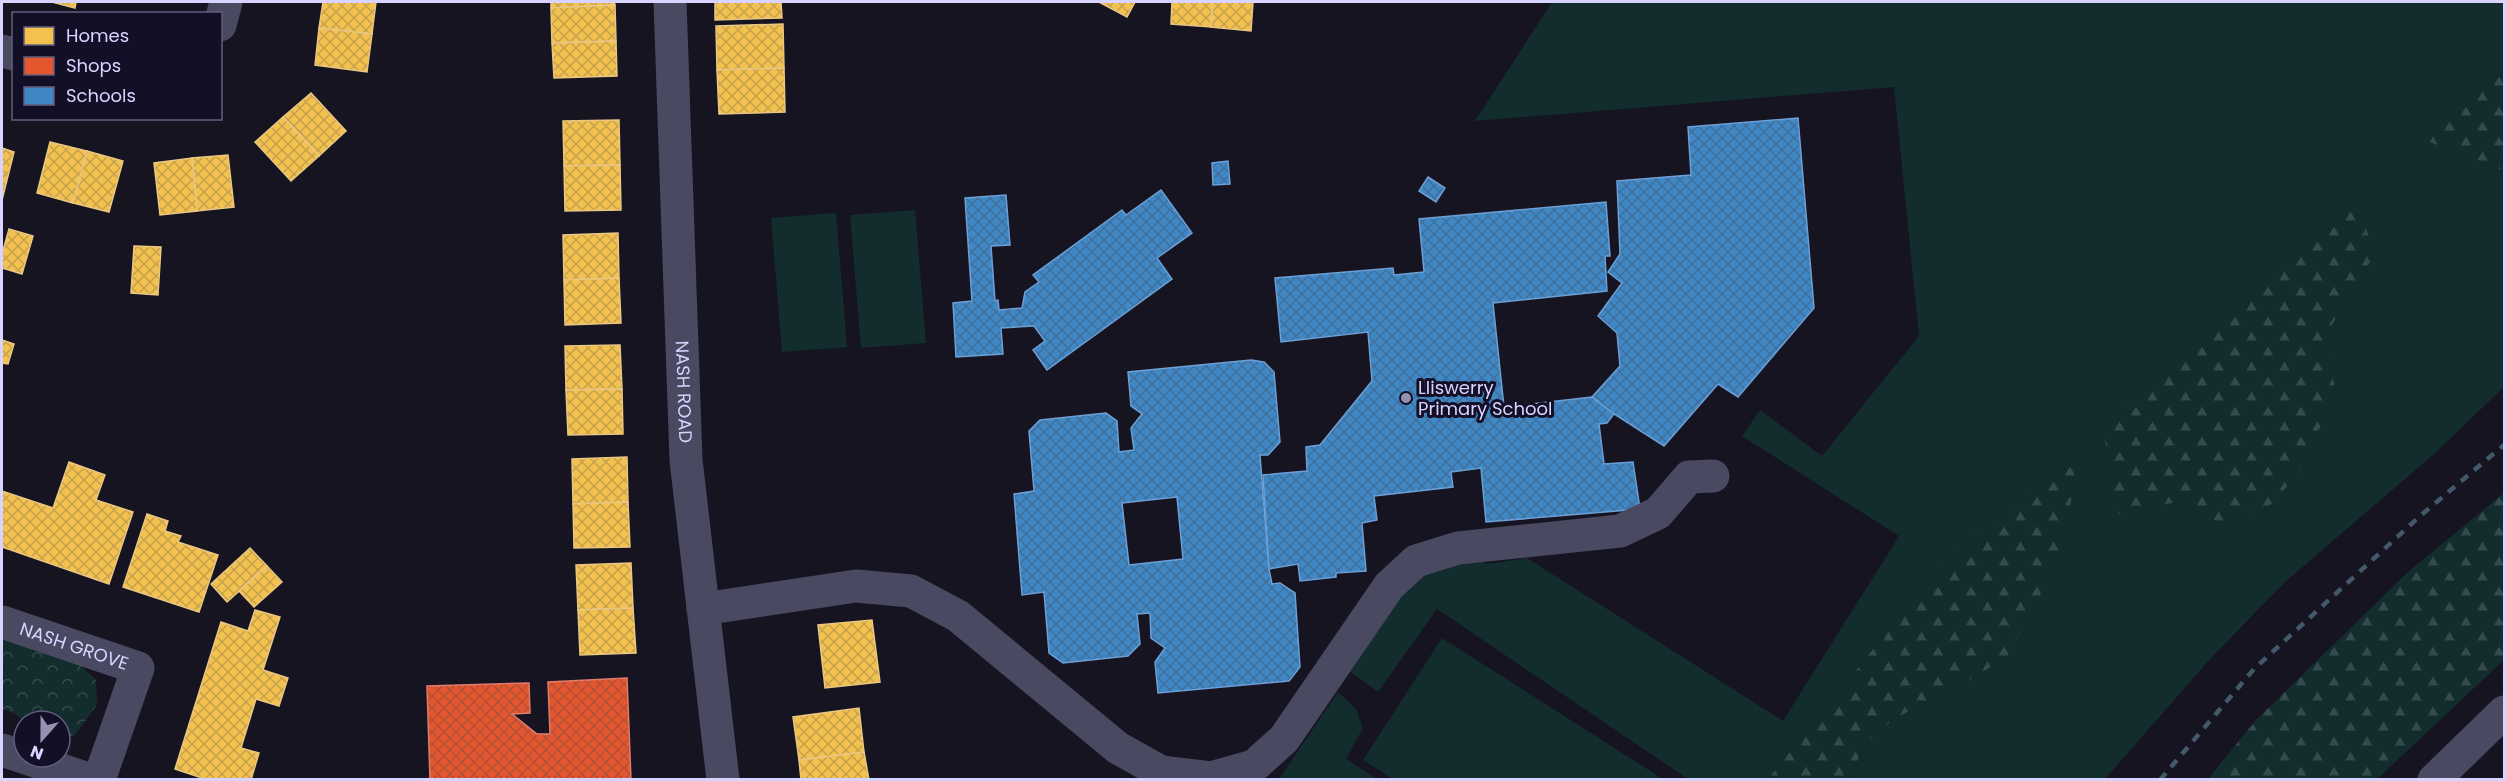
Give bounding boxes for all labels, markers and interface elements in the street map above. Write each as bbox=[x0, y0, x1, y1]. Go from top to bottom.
legend bbox=[12, 12, 222, 120]
text: Homes bbox=[66, 23, 129, 48]
text: Shops bbox=[66, 53, 121, 78]
text: Schools bbox=[66, 83, 136, 108]
street label: NASH ROAD bbox=[670, 340, 698, 443]
place label: Lliswerry Primary School bbox=[1418, 375, 1552, 421]
marker: Lliswerry Primary School bbox=[1399, 391, 1413, 405]
street label: NASH GROVE bbox=[17, 616, 132, 676]
north arrow bbox=[12, 709, 72, 769]
text: N bbox=[27, 740, 47, 765]

